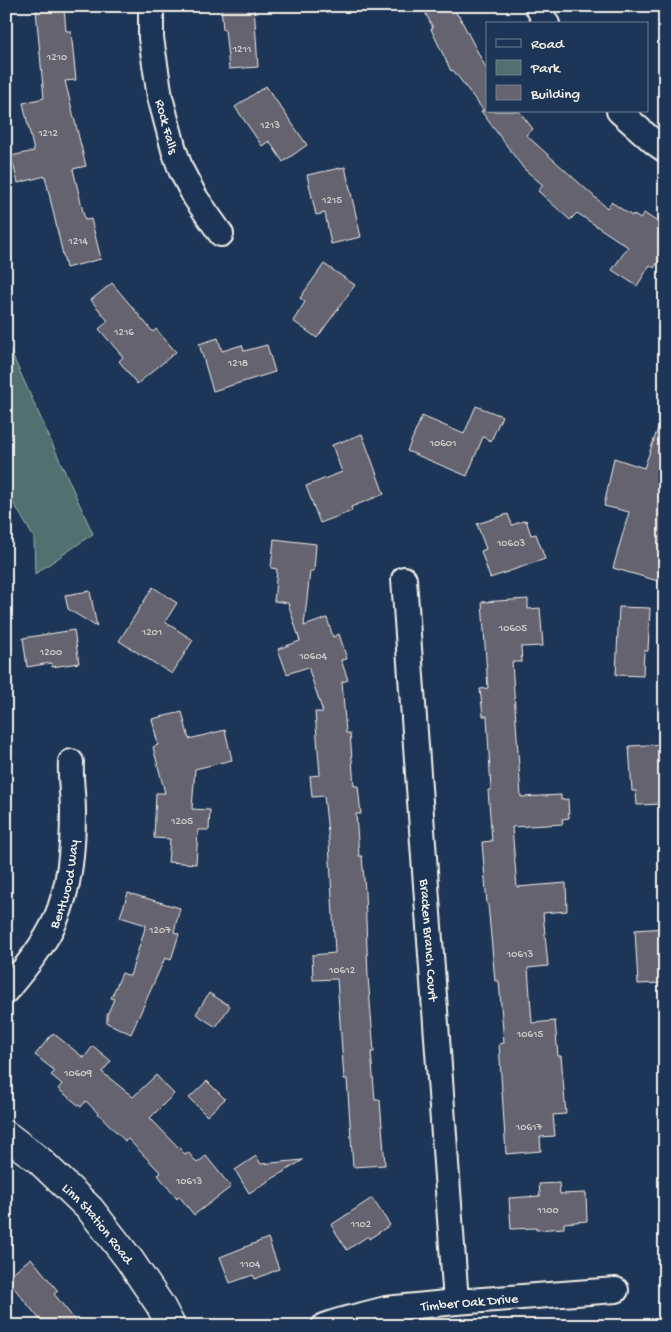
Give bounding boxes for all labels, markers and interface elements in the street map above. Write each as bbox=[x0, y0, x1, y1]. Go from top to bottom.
legend bbox=[486, 22, 648, 112]
text: Road bbox=[531, 36, 565, 54]
house number: 1211 bbox=[232, 44, 251, 56]
house number: 1210 bbox=[46, 52, 67, 64]
text: Park bbox=[530, 60, 561, 78]
text: Building bbox=[530, 86, 580, 104]
street label: Rock Falls bbox=[150, 98, 181, 157]
house number: 1213 bbox=[259, 120, 280, 132]
house number: 1212 bbox=[37, 128, 58, 140]
house number: 1215 bbox=[321, 195, 342, 207]
house number: 1214 bbox=[67, 236, 89, 248]
house number: 1216 bbox=[113, 327, 134, 339]
house number: 1218 bbox=[227, 358, 248, 370]
house number: 10601 bbox=[429, 438, 456, 450]
house number: 10603 bbox=[496, 538, 525, 550]
house number: 10605 bbox=[498, 623, 527, 635]
house number: 1201 bbox=[141, 627, 162, 639]
house number: 1200 bbox=[39, 647, 62, 659]
house number: 10604 bbox=[298, 651, 328, 663]
house number: 1205 bbox=[170, 816, 193, 828]
street label: Bentwood Way bbox=[46, 839, 83, 933]
street label: Bracken Branch Court bbox=[415, 878, 440, 1003]
house number: 1207 bbox=[148, 925, 171, 937]
house number: 10613 bbox=[506, 949, 533, 961]
house number: 10612 bbox=[328, 965, 356, 977]
house number: 10615 bbox=[516, 1029, 543, 1041]
house number: 10609 bbox=[63, 1068, 92, 1080]
house number: 10617 bbox=[515, 1122, 542, 1134]
house number: 10613 bbox=[175, 1176, 202, 1188]
street label: Linn Station Road bbox=[57, 1181, 137, 1270]
house number: 1100 bbox=[536, 1205, 559, 1217]
house number: 1102 bbox=[350, 1219, 372, 1231]
house number: 1104 bbox=[239, 1259, 261, 1271]
street label: Timber Oak Drive bbox=[419, 1291, 520, 1317]

